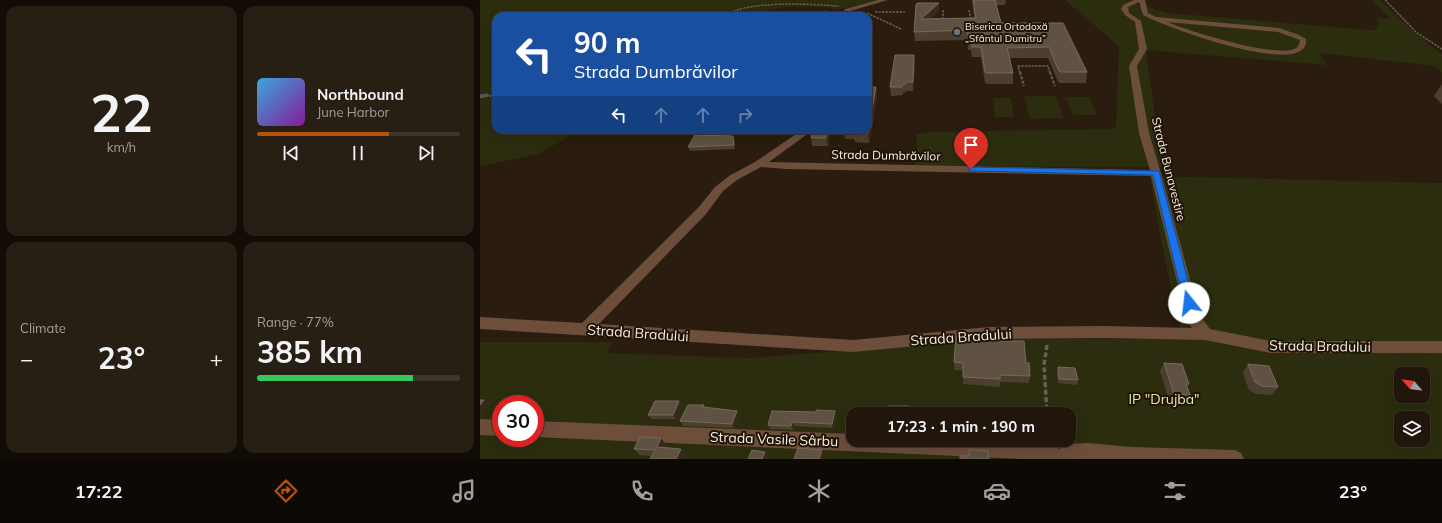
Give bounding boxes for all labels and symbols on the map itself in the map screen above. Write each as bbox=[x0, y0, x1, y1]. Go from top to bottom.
place label: Biserica Ortodoxă „Sfântul Dumitru” bbox=[965, 20, 1048, 45]
marker: Biserica Ortodoxă „Sfântul Dumitru” bbox=[952, 27, 962, 37]
street label: Strada Bunavestire bbox=[1149, 116, 1189, 222]
pin bbox=[954, 128, 988, 169]
street label: Strada Dumbrăvilor bbox=[831, 147, 941, 163]
position arrow bbox=[1168, 282, 1210, 324]
street label: Strada Bradului bbox=[587, 320, 689, 346]
street label: Strada Bradului bbox=[910, 324, 1012, 350]
street label: Strada Bradului bbox=[1269, 336, 1371, 356]
north arrow bbox=[1394, 367, 1430, 403]
park label: IP "Drujba" bbox=[1128, 390, 1200, 408]
speed limit sign: 30 bbox=[492, 395, 544, 447]
street label: Strada Vasile Sârbu bbox=[710, 428, 838, 450]

